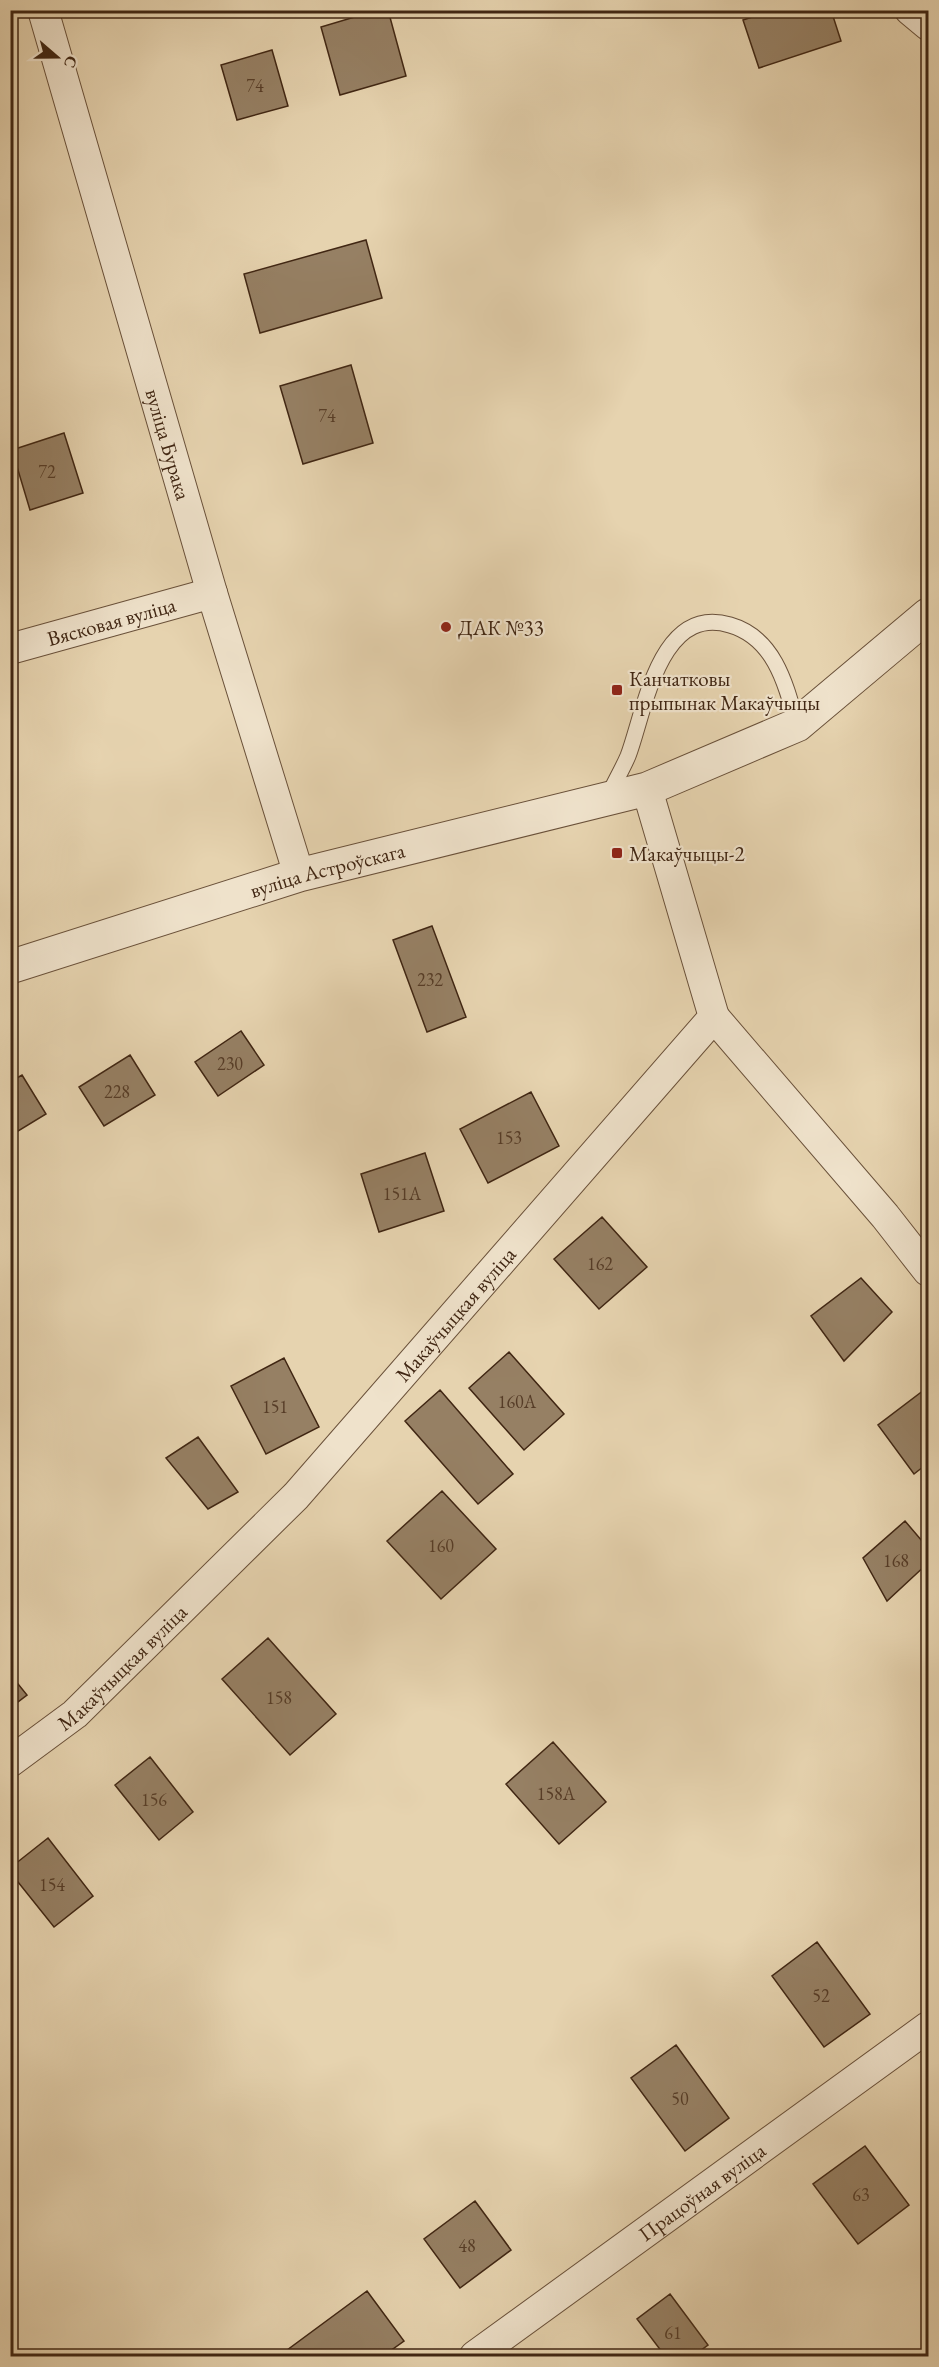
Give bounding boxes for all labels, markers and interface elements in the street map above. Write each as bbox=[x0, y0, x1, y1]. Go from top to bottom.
north arrow bbox=[27, 27, 87, 87]
text: С bbox=[59, 53, 82, 71]
house number: 74 bbox=[246, 74, 264, 97]
street label: вуліца Бурака bbox=[140, 385, 198, 503]
house number: 74 bbox=[318, 404, 336, 427]
house number: 72 bbox=[38, 460, 56, 483]
street label: Вясковая вуліца bbox=[44, 590, 179, 652]
place label: ДАК №33 bbox=[458, 614, 544, 641]
marker: ДАК №33 bbox=[439, 620, 453, 634]
place label: Канчатковы прыпынак Макаўчыцы bbox=[629, 665, 820, 716]
marker: Канчатковы прыпынак Макаўчыцы bbox=[610, 683, 624, 697]
street label: вуліца Астроўскага bbox=[246, 836, 408, 903]
place label: Макаўчыцы-2 bbox=[629, 840, 745, 867]
marker: Макаўчыцы-2 bbox=[610, 846, 624, 860]
house number: 232 bbox=[417, 968, 443, 991]
house number: 230 bbox=[217, 1052, 243, 1075]
house number: 228 bbox=[104, 1080, 130, 1103]
house number: 153 bbox=[496, 1126, 522, 1149]
house number: 151А bbox=[383, 1182, 422, 1205]
street label: Макаўчыцкая вуліца bbox=[389, 1240, 522, 1387]
house number: 162 bbox=[587, 1252, 613, 1275]
house number: 160А bbox=[498, 1390, 537, 1413]
house number: 151 bbox=[262, 1395, 288, 1418]
house number: 160 bbox=[428, 1534, 454, 1557]
house number: 168 bbox=[883, 1549, 909, 1572]
street label: Макаўчыцкая вуліца bbox=[52, 1598, 193, 1736]
house number: 158 bbox=[266, 1686, 292, 1709]
house number: 158А bbox=[537, 1782, 576, 1805]
house number: 156 bbox=[141, 1788, 167, 1811]
house number: 154 bbox=[39, 1873, 65, 1896]
house number: 52 bbox=[812, 1984, 830, 2007]
house number: 50 bbox=[671, 2087, 689, 2110]
street label: Працоўная вуліца bbox=[633, 2136, 771, 2247]
house number: 63 bbox=[852, 2183, 870, 2206]
house number: 48 bbox=[458, 2234, 476, 2257]
house number: 61 bbox=[664, 2321, 682, 2344]

